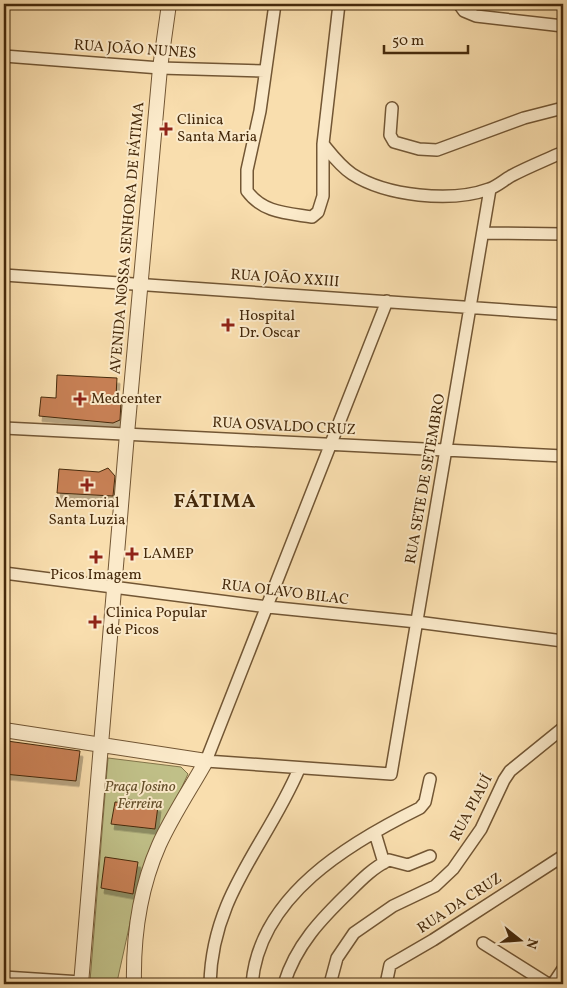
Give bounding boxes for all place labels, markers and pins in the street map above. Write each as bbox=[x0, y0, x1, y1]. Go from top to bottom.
place label: Clinica Santa Maria bbox=[177, 110, 257, 148]
marker: Clinica Santa Maria bbox=[159, 122, 173, 136]
place label: Hospital Dr. Oscar bbox=[239, 306, 300, 344]
marker: Hospital Dr. Oscar bbox=[221, 318, 235, 332]
place label: Medcenter bbox=[91, 389, 162, 410]
marker: Medcenter bbox=[73, 392, 87, 406]
marker: Memorial Santa Luzia bbox=[80, 478, 94, 492]
place label: Memorial Santa Luzia bbox=[49, 493, 125, 531]
place label: LAMEP bbox=[143, 544, 194, 565]
marker: LAMEP bbox=[125, 547, 139, 561]
marker: Picos Imagem bbox=[89, 550, 103, 564]
place label: Picos Imagem bbox=[50, 565, 142, 586]
place label: Clinica Popular de Picos bbox=[106, 603, 207, 641]
marker: Clinica Popular de Picos bbox=[88, 615, 102, 629]

